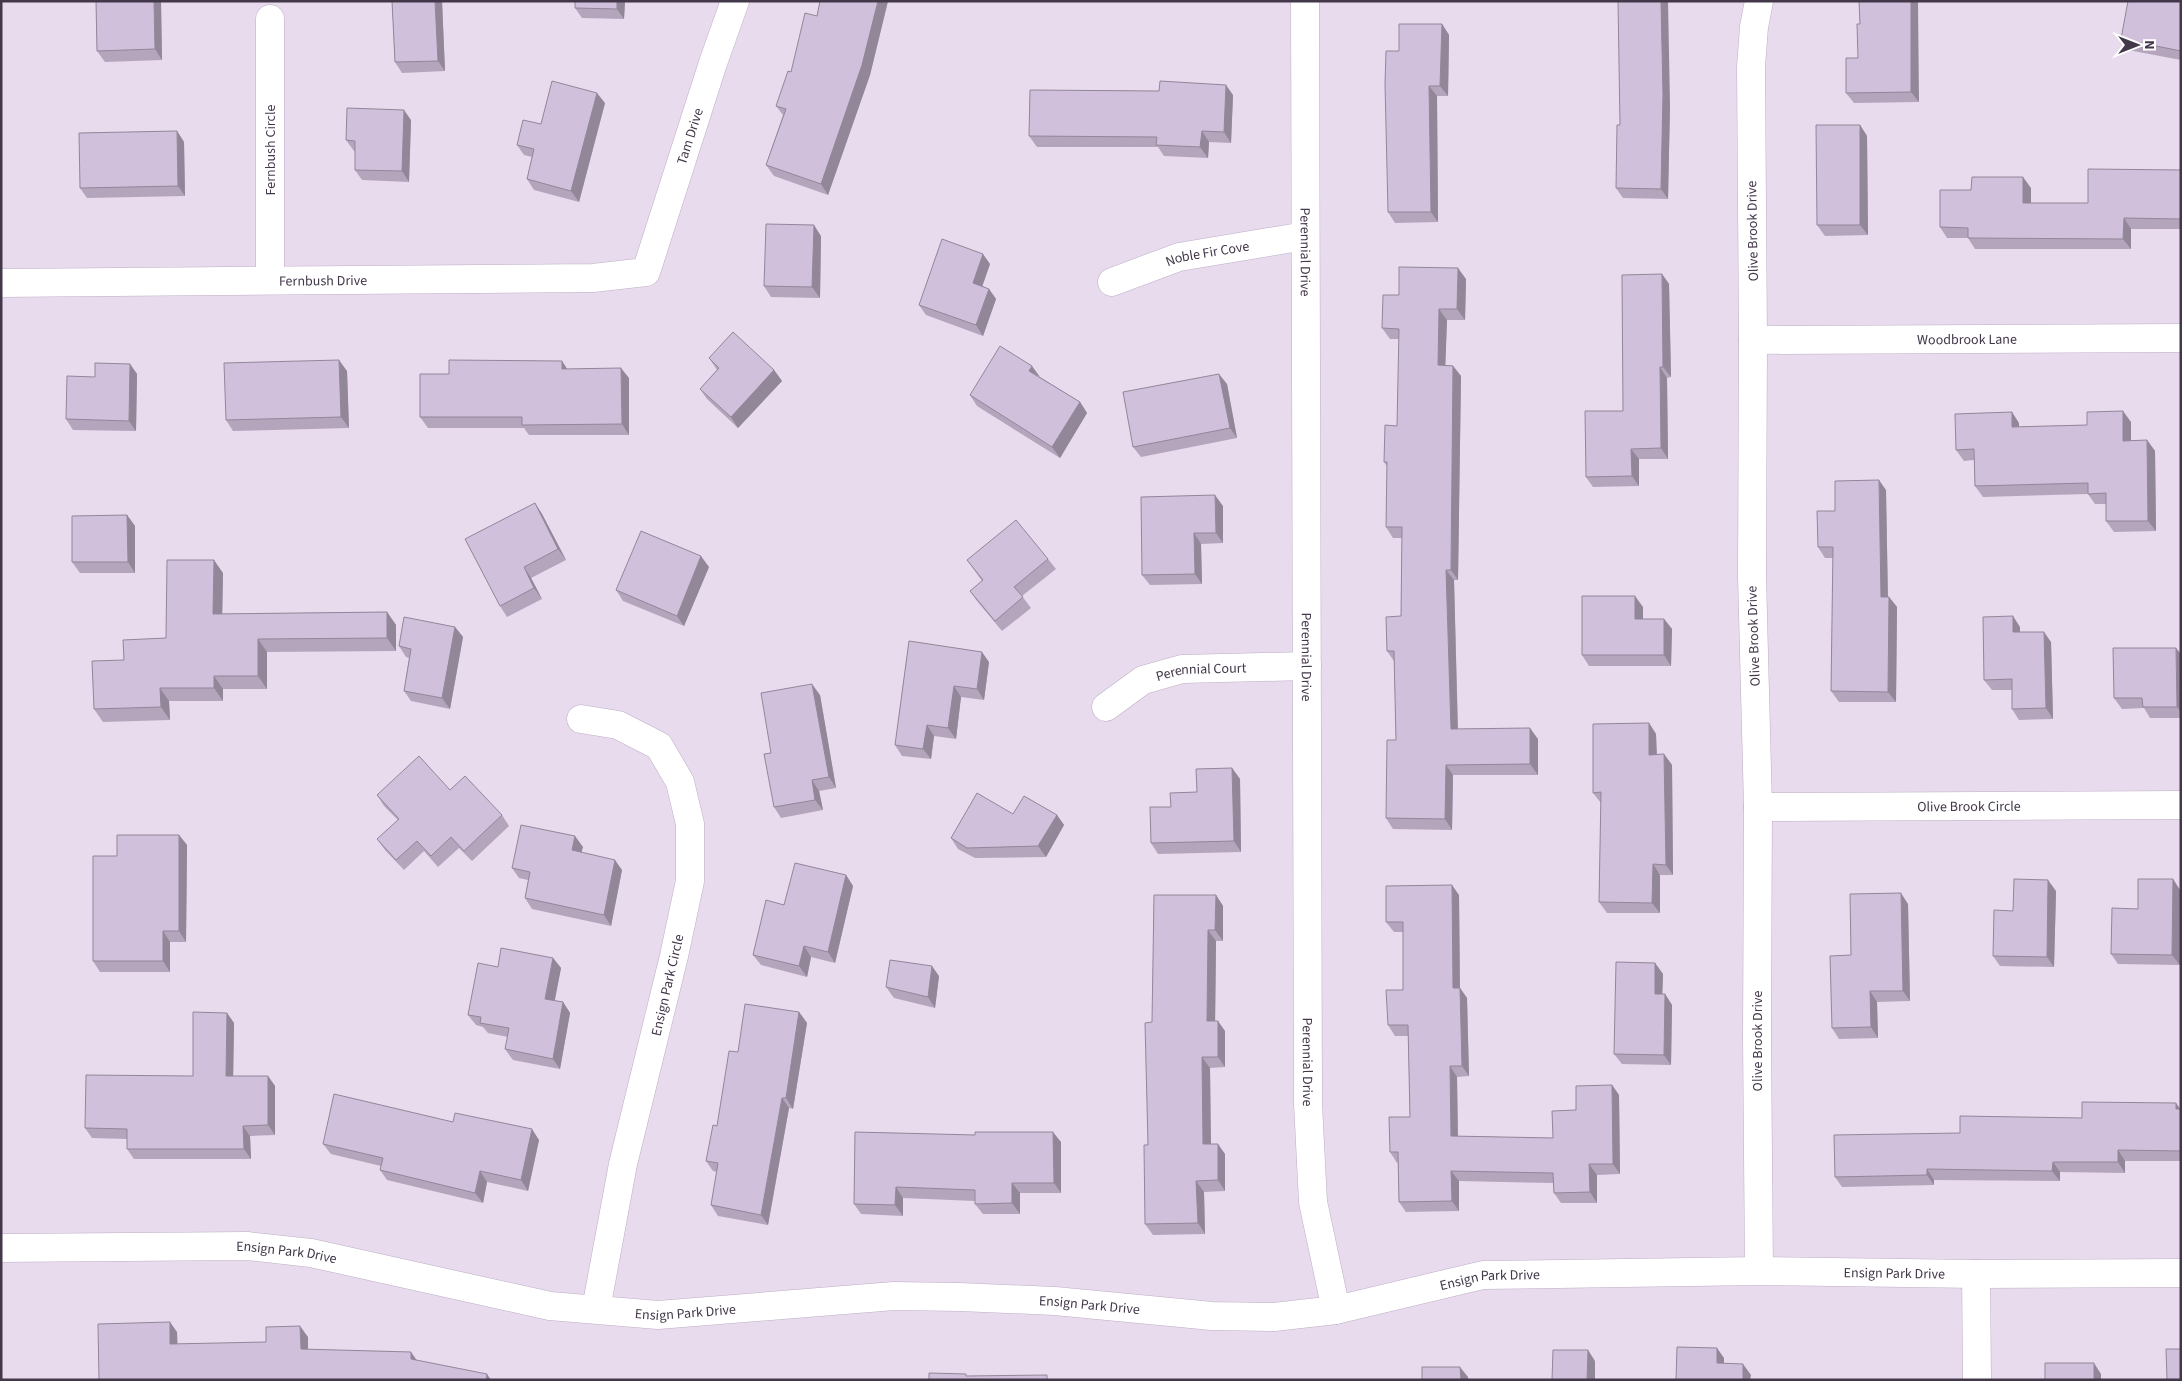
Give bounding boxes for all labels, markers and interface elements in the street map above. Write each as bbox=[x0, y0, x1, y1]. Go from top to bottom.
north arrow bbox=[2112, 20, 2162, 70]
text: N bbox=[2139, 40, 2159, 50]
street label: Fernbush Circle bbox=[261, 105, 281, 195]
street label: Tam Drive bbox=[672, 106, 709, 167]
street label: Olive Brook Drive bbox=[1742, 180, 1764, 282]
street label: Perennial Drive bbox=[1295, 208, 1315, 297]
street label: Noble Fir Cove bbox=[1163, 236, 1251, 272]
street label: Fernbush Drive bbox=[279, 271, 367, 292]
street label: Woodbrook Lane bbox=[1917, 330, 2017, 350]
street label: Olive Brook Drive bbox=[1742, 585, 1766, 687]
street label: Perennial Drive bbox=[1296, 613, 1316, 702]
street label: Perennial Court bbox=[1154, 658, 1247, 687]
street label: Olive Brook Circle bbox=[1917, 797, 2021, 817]
street label: Ensign Park Circle bbox=[647, 932, 689, 1038]
street label: Olive Brook Drive bbox=[1748, 991, 1768, 1091]
street label: Perennial Drive bbox=[1297, 1018, 1317, 1107]
street label: Ensign Park Drive bbox=[236, 1237, 339, 1269]
street label: Ensign Park Drive bbox=[1843, 1263, 1945, 1285]
street label: Ensign Park Drive bbox=[1438, 1265, 1540, 1296]
street label: Ensign Park Drive bbox=[1038, 1291, 1141, 1320]
street label: Ensign Park Drive bbox=[634, 1300, 737, 1326]

